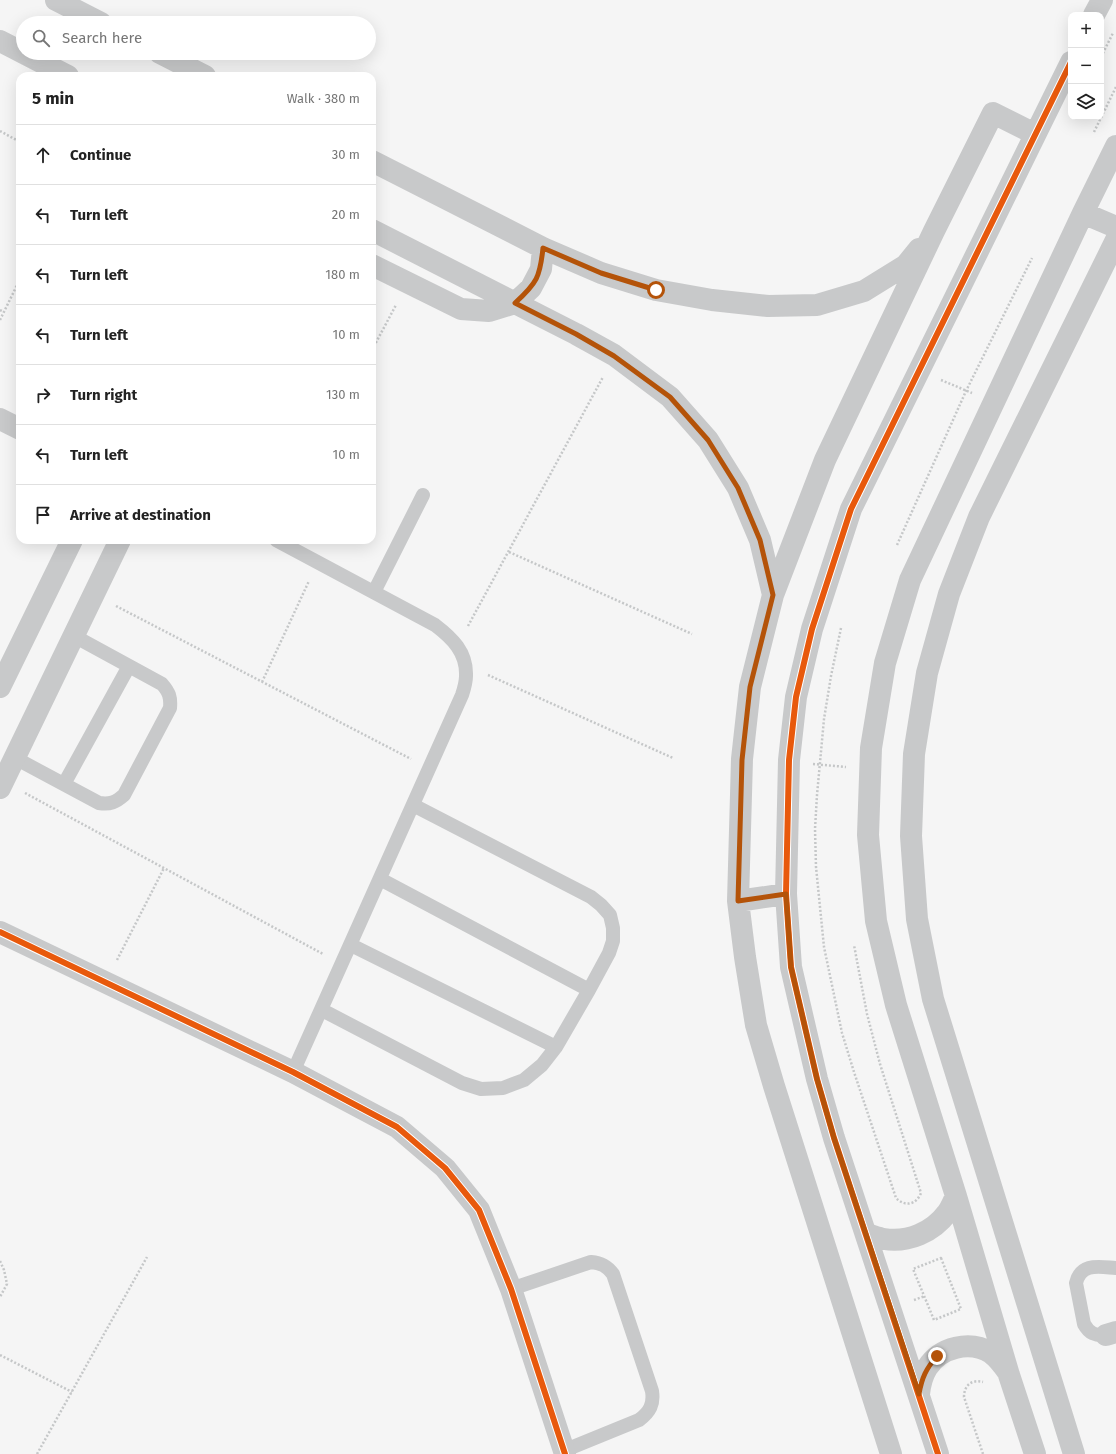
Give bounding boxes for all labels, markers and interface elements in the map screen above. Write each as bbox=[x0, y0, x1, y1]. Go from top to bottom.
map controls bbox=[1068, 12, 1104, 120]
button: + bbox=[1068, 12, 1104, 48]
search box bbox=[16, 16, 376, 60]
icon: search bbox=[30, 27, 52, 49]
text: Search here bbox=[62, 29, 142, 47]
button: − bbox=[1068, 48, 1104, 84]
button: layers bbox=[1068, 84, 1104, 120]
text: 5 min bbox=[32, 88, 74, 109]
text: Walk · 380 m bbox=[287, 91, 360, 106]
icon: ahead bbox=[32, 144, 54, 166]
text: Continue bbox=[70, 146, 131, 164]
text: 30 m bbox=[332, 147, 360, 162]
icon: left bbox=[32, 204, 54, 226]
text: Turn left bbox=[70, 206, 128, 224]
text: 20 m bbox=[332, 207, 360, 222]
icon: left bbox=[32, 264, 54, 286]
text: Turn left bbox=[70, 266, 128, 284]
text: 180 m bbox=[325, 267, 360, 282]
route start bbox=[647, 281, 665, 299]
icon: left bbox=[32, 324, 54, 346]
text: Turn left bbox=[70, 326, 128, 344]
text: 10 m bbox=[333, 327, 360, 342]
icon: right bbox=[32, 384, 54, 406]
text: Turn right bbox=[70, 386, 137, 404]
text: 130 m bbox=[326, 387, 360, 402]
icon: left bbox=[32, 444, 54, 466]
text: Turn left bbox=[70, 446, 128, 464]
text: 10 m bbox=[333, 447, 360, 462]
icon: arrive bbox=[32, 504, 54, 526]
text: Arrive at destination bbox=[70, 506, 211, 524]
route end bbox=[928, 1347, 946, 1365]

